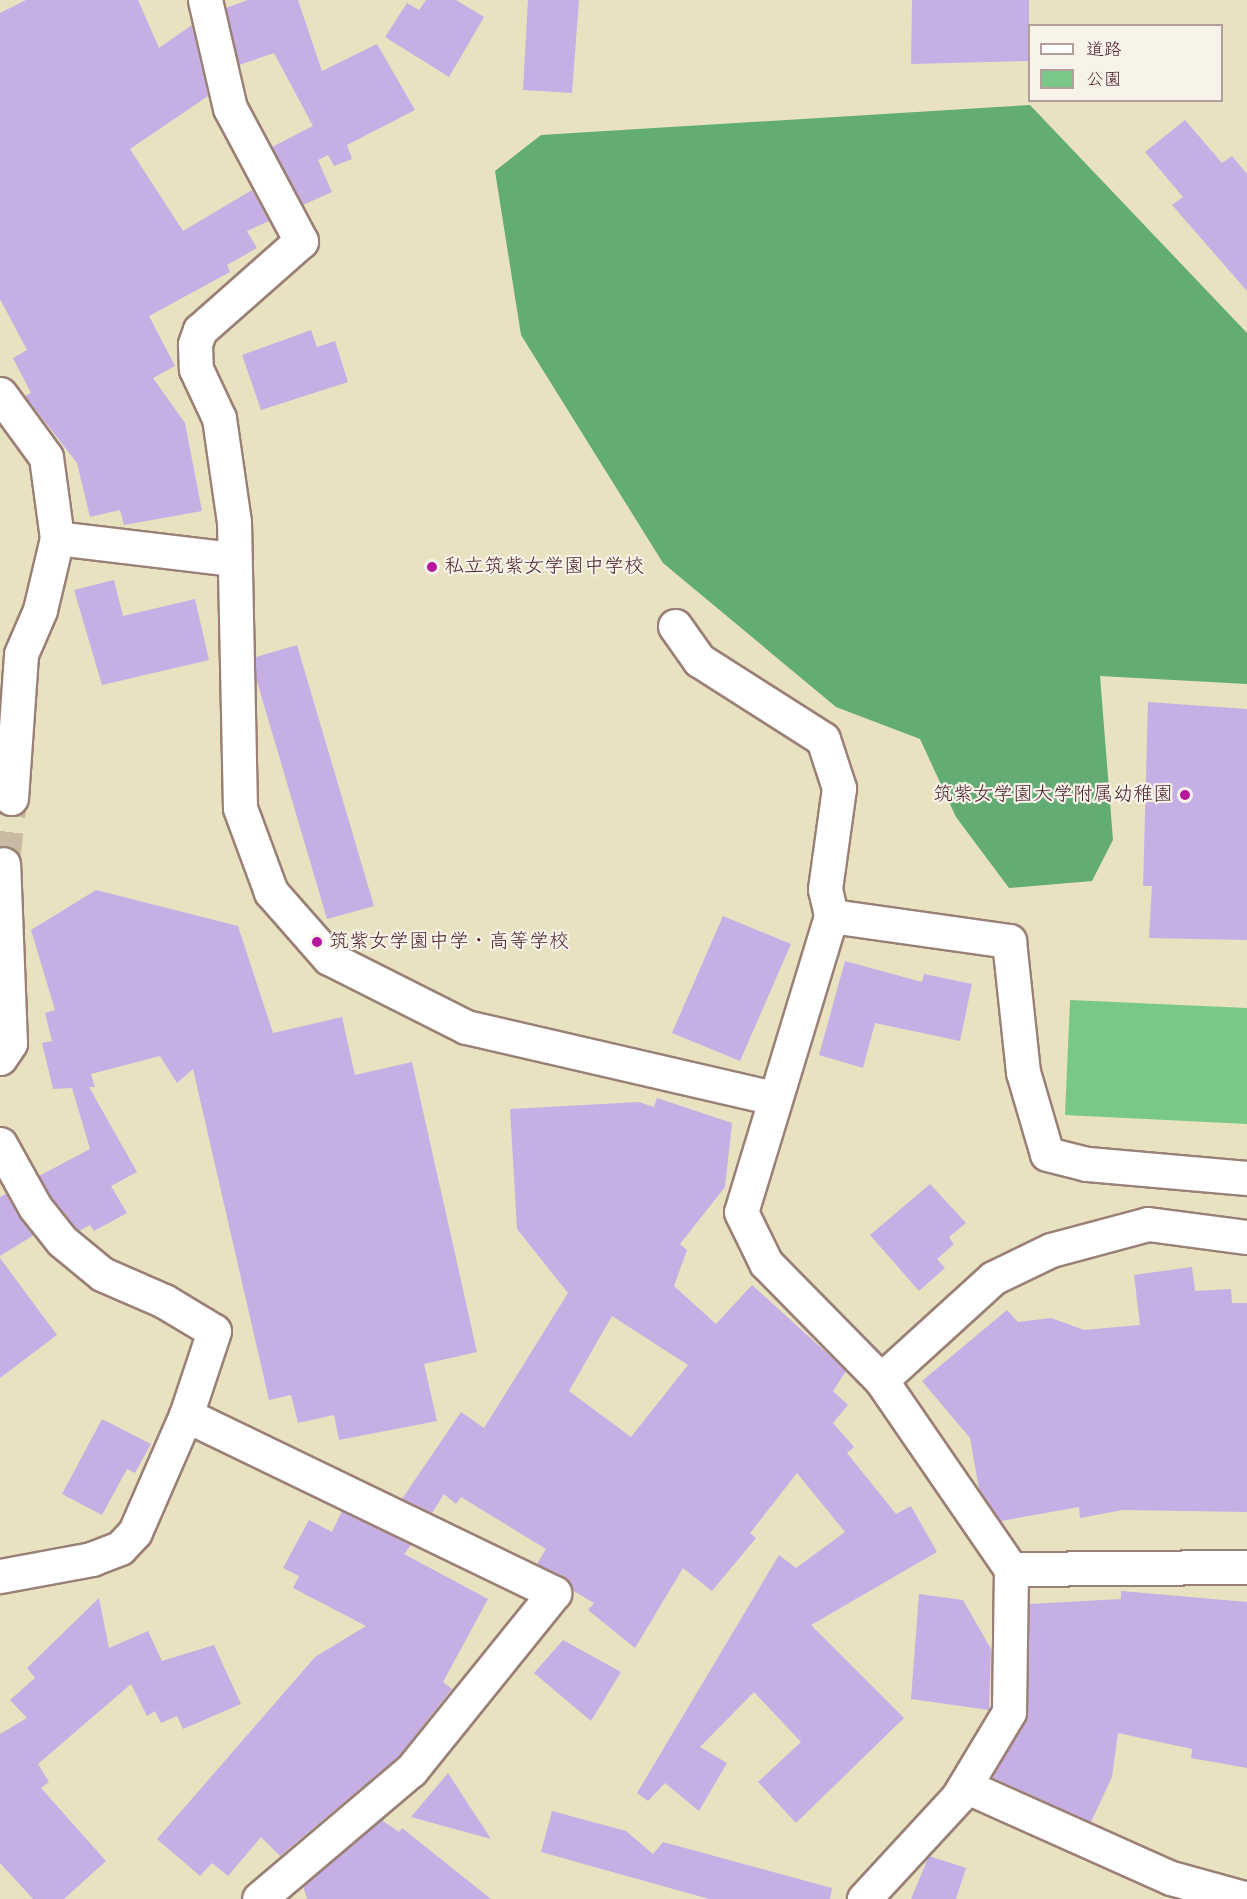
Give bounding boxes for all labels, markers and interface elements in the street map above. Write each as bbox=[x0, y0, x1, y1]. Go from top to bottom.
legend bbox=[1028, 24, 1223, 102]
text: 道路 bbox=[1086, 36, 1122, 65]
text: 公園 bbox=[1086, 66, 1122, 95]
place label: 私立筑紫女学園中学校 bbox=[444, 555, 644, 579]
marker: 私立筑紫女学園中学校 bbox=[425, 560, 439, 574]
place label: 筑紫女学園大学附属幼稚園 bbox=[933, 783, 1173, 807]
marker: 筑紫女学園大学附属幼稚園 bbox=[1178, 788, 1192, 802]
place label: 筑紫女学園中学・高等学校 bbox=[329, 930, 569, 954]
marker: 筑紫女学園中学・高等学校 bbox=[310, 935, 324, 949]

